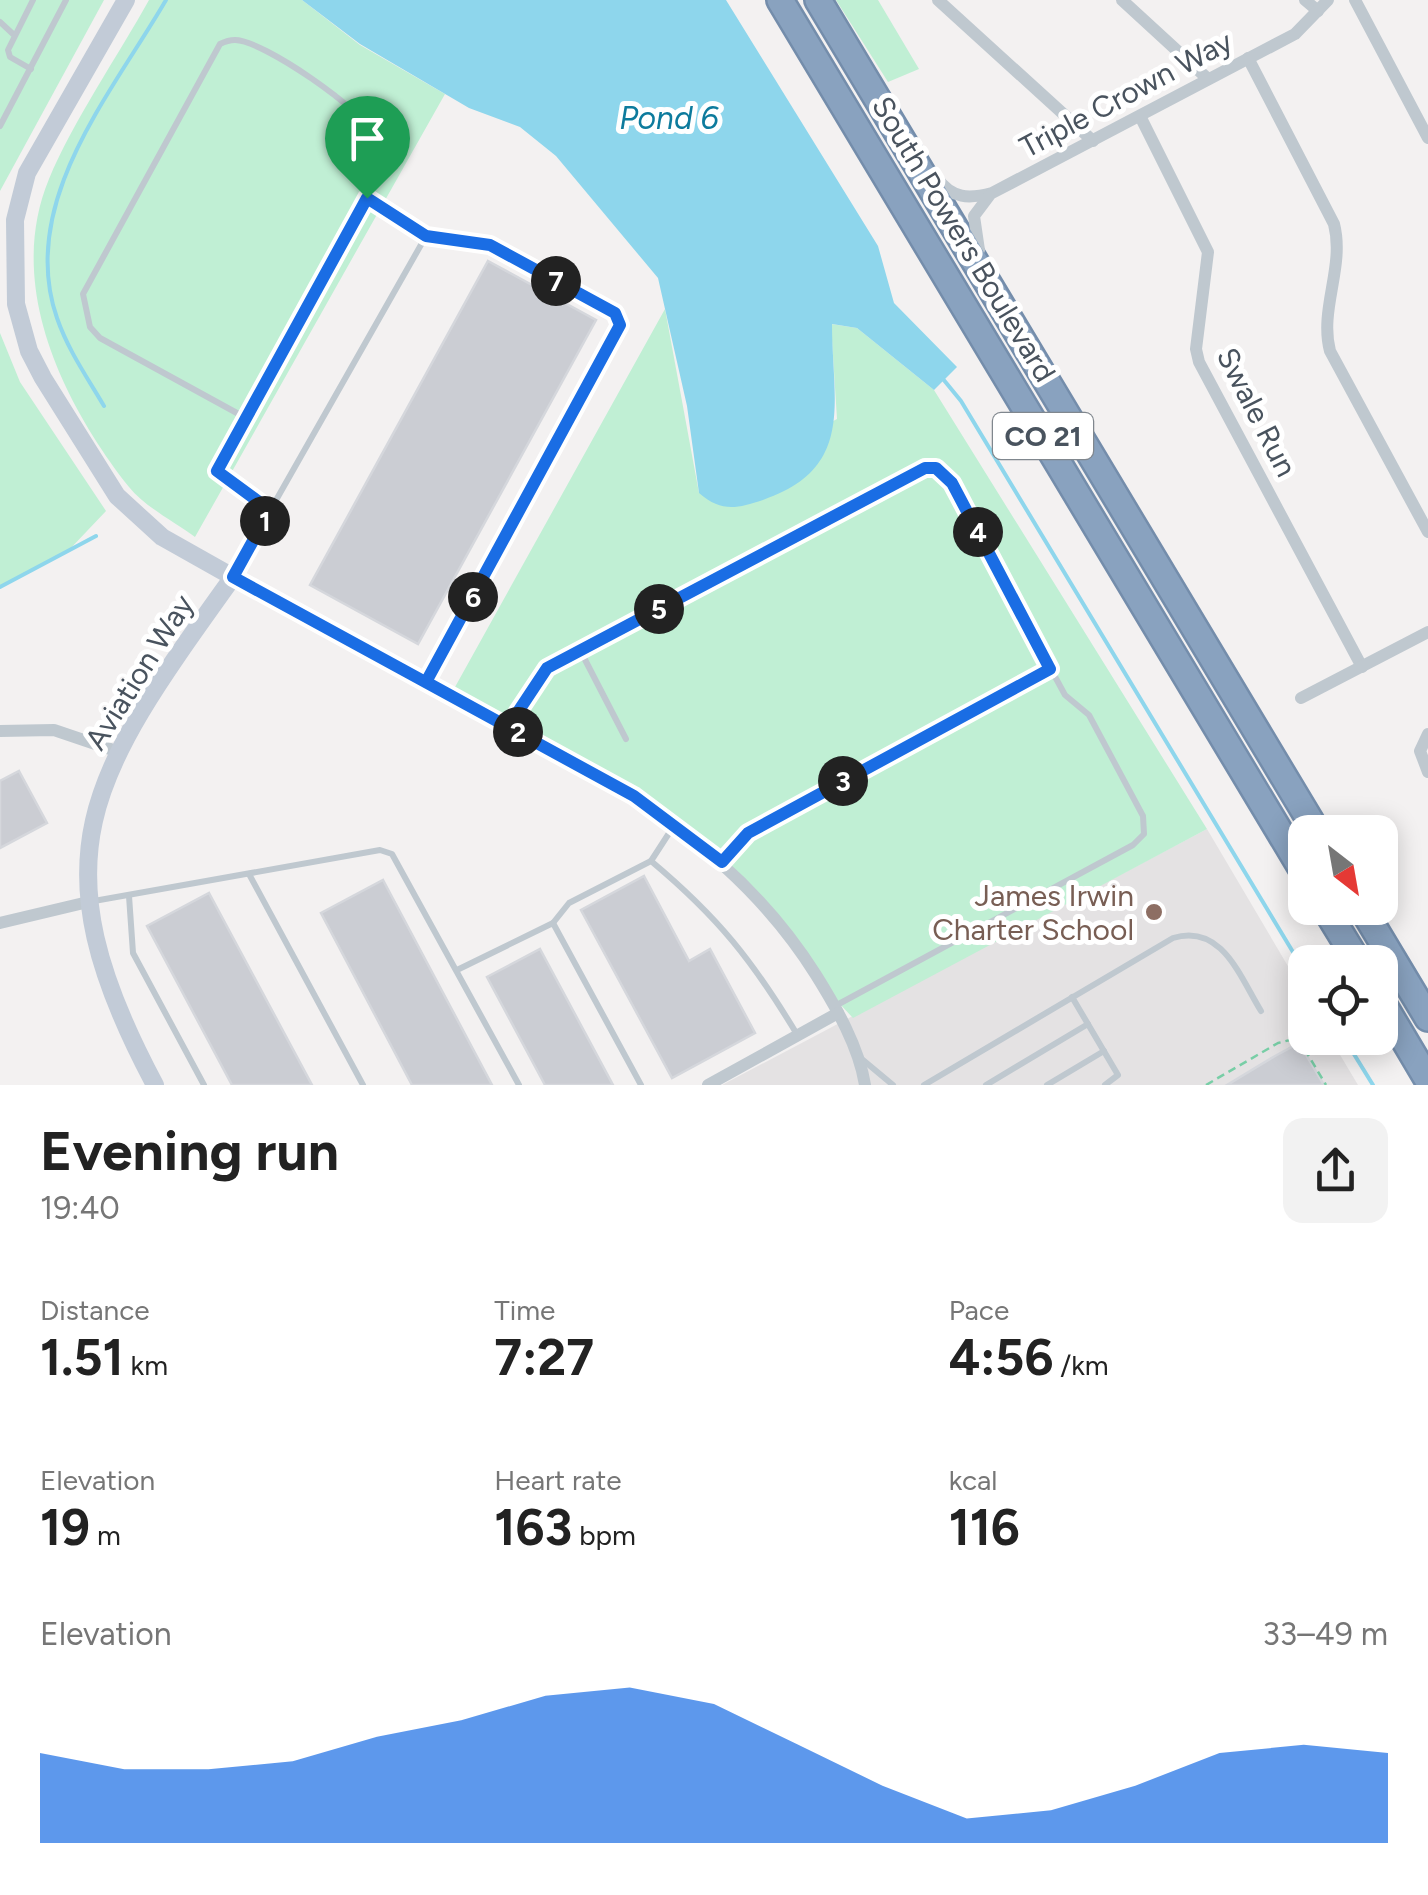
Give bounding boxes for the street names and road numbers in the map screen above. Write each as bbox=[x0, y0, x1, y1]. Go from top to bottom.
street label: Triple Crown Way bbox=[1013, 22, 1239, 166]
street label: South Powers Boulevard bbox=[864, 90, 1064, 388]
street label: Swale Run bbox=[1209, 341, 1305, 483]
road number: CO 21 bbox=[993, 413, 1093, 459]
street label: Aviation Way bbox=[77, 587, 201, 756]

